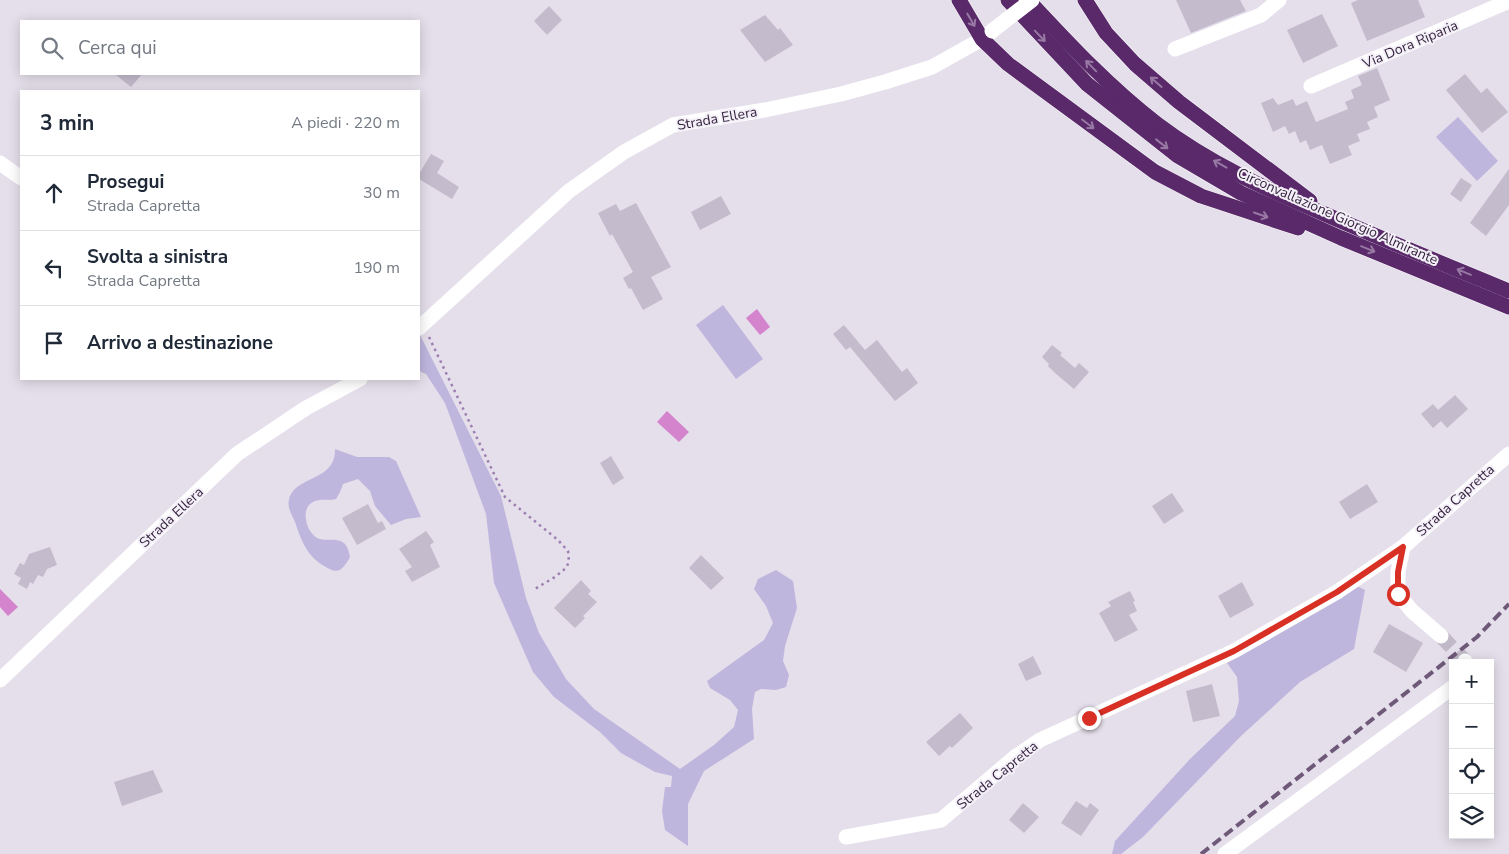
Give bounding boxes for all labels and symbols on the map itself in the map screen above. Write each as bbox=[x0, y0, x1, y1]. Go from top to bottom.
one-way arrow bbox=[966, 12, 976, 26]
street label: Via Dora Riparia bbox=[1359, 16, 1461, 74]
one-way arrow bbox=[1034, 30, 1046, 42]
one-way arrow bbox=[1085, 60, 1097, 72]
one-way arrow bbox=[1150, 77, 1163, 88]
street label: Strada Ellera bbox=[675, 102, 759, 135]
one-way arrow bbox=[1081, 118, 1094, 129]
one-way arrow bbox=[1155, 139, 1169, 149]
one-way arrow bbox=[1213, 159, 1227, 169]
street label: Circonvallazione Giorgio Almirante bbox=[1235, 164, 1441, 269]
one-way arrow bbox=[1253, 211, 1269, 221]
one-way arrow bbox=[1360, 244, 1375, 254]
one-way arrow bbox=[1457, 267, 1472, 277]
street label: Strada Capretta bbox=[1412, 460, 1499, 541]
street label: Strada Ellera bbox=[135, 483, 208, 552]
route start bbox=[1387, 583, 1410, 606]
route end bbox=[1078, 707, 1101, 730]
street label: Strada Capretta bbox=[953, 737, 1042, 814]

